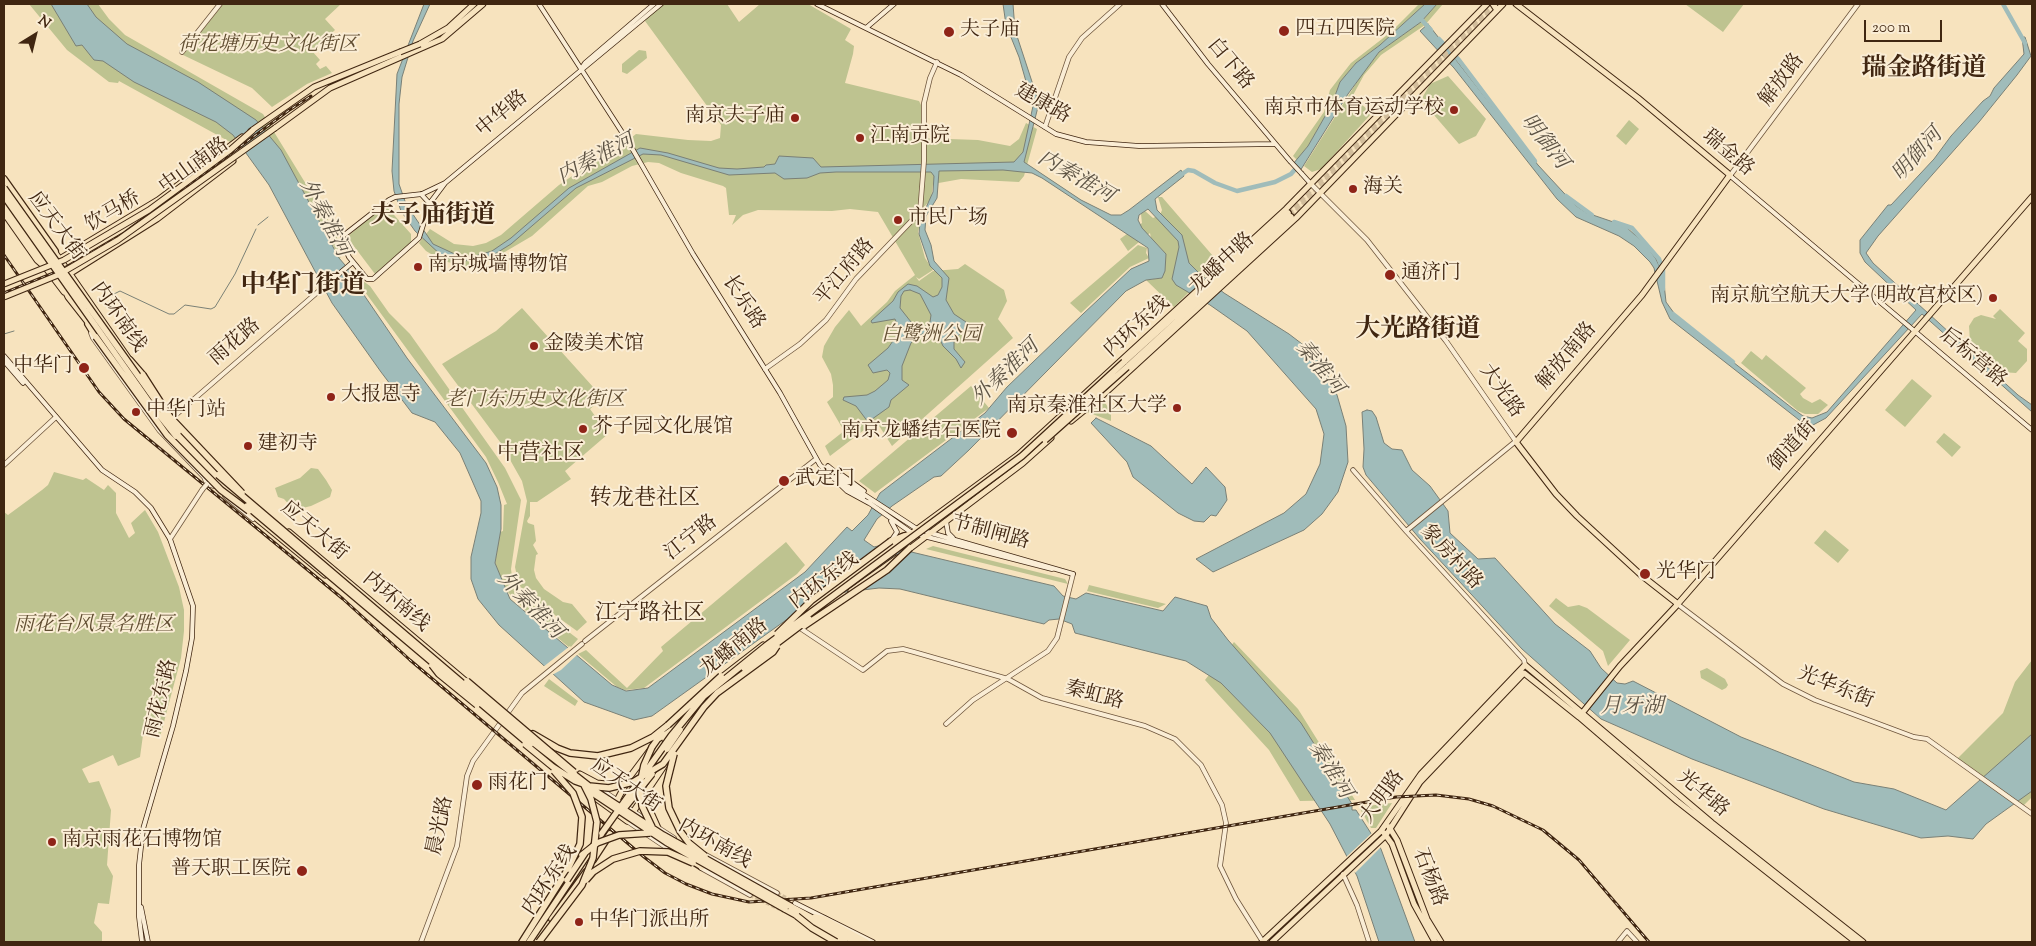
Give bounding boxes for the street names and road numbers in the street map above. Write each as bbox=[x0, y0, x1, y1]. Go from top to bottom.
street label: 白下路 bbox=[1201, 34, 1257, 96]
street label: 解放路 bbox=[1755, 50, 1811, 112]
street label: 建康路 bbox=[1010, 80, 1074, 130]
street label: 中华路 bbox=[472, 87, 534, 143]
street label: 瑞金路 bbox=[1696, 126, 1758, 182]
street label: 中山南路 bbox=[156, 134, 234, 200]
street label: 饮马桥 bbox=[82, 187, 146, 239]
street label: 应天大街 bbox=[21, 188, 89, 266]
street label: 龙蟠中路 bbox=[1186, 229, 1260, 301]
street label: 平江府路 bbox=[811, 235, 881, 311]
street label: 长乐路 bbox=[716, 271, 768, 335]
street label: 内环南线 bbox=[84, 278, 150, 358]
street label: 内环东线 bbox=[1100, 292, 1176, 364]
street label: 雨花路 bbox=[205, 314, 267, 372]
street label: 解放南路 bbox=[1533, 319, 1603, 395]
street label: 后标营路 bbox=[1934, 324, 2010, 394]
street label: 大光路 bbox=[1473, 361, 1527, 423]
street label: 御道街 bbox=[1765, 417, 1823, 477]
street label: 应天大街 bbox=[275, 497, 351, 567]
street label: 江宁路 bbox=[661, 511, 723, 567]
street label: 节制闸路 bbox=[948, 512, 1032, 556]
street label: 象房村路 bbox=[1414, 521, 1486, 595]
street label: 内环东线 bbox=[786, 548, 864, 616]
street label: 内环南线 bbox=[357, 568, 433, 638]
street label: 龙蟠南路 bbox=[696, 615, 774, 683]
street label: 雨花东路 bbox=[142, 657, 184, 741]
street label: 光华东街 bbox=[1793, 663, 1877, 715]
street label: 秦虹路 bbox=[1062, 678, 1126, 716]
street label: 应天大街 bbox=[585, 755, 665, 819]
street label: 大明路 bbox=[1357, 767, 1411, 829]
street label: 光华路 bbox=[1671, 767, 1733, 823]
street label: 晨光路 bbox=[424, 794, 460, 858]
street label: 内环南线 bbox=[673, 815, 755, 875]
street label: 内环东线 bbox=[519, 841, 583, 921]
street label: 石杨路 bbox=[1406, 846, 1450, 910]

